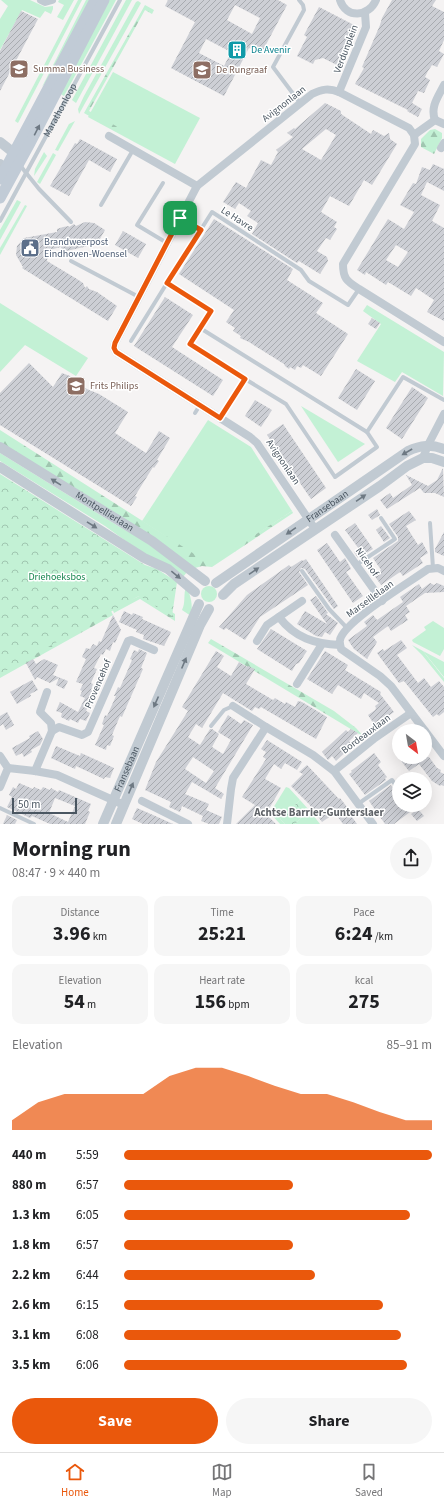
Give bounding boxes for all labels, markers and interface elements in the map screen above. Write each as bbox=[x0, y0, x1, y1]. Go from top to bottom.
street label: Verdunplein bbox=[330, 23, 362, 75]
building icon: De Avenir bbox=[226, 39, 248, 61]
place label: De Avenir bbox=[251, 43, 291, 57]
school or university icon: Summa Business bbox=[8, 58, 30, 80]
school or university icon: De Rungraaf bbox=[191, 59, 213, 81]
place label: Summa Business bbox=[33, 62, 104, 76]
place label: De Rungraaf bbox=[216, 63, 268, 77]
street label: Marathonloop bbox=[40, 81, 81, 140]
street label: Avignonlaan bbox=[259, 82, 309, 126]
one-way arrow bbox=[34, 124, 41, 135]
pin bbox=[163, 201, 197, 235]
street label: Le Havre bbox=[218, 203, 256, 235]
icon: arrive bbox=[169, 207, 191, 229]
place label: Brandweerpost Eindhoven-Woensel bbox=[44, 235, 128, 261]
public building icon: Brandweerpost Eindhoven-Woensel bbox=[19, 237, 41, 259]
school or university icon: Frits Philips bbox=[65, 375, 87, 397]
place label: Frits Philips bbox=[90, 379, 138, 393]
street label: Avignonlaan bbox=[263, 437, 303, 487]
one-way arrow bbox=[401, 448, 413, 455]
one-way arrow bbox=[50, 478, 62, 485]
street label: Fransebaan bbox=[303, 487, 351, 526]
street label: Montpellierlaan bbox=[73, 488, 136, 535]
one-way arrow bbox=[356, 494, 366, 502]
one-way arrow bbox=[87, 521, 97, 529]
one-way arrow bbox=[286, 527, 296, 535]
street label: Nicehof bbox=[352, 545, 383, 580]
one-way arrow bbox=[248, 567, 259, 575]
park label: Driehoeksbos bbox=[28, 570, 86, 584]
one-way arrow bbox=[171, 571, 182, 579]
street label: Marseillelaan bbox=[343, 577, 397, 621]
street label: Provencehof bbox=[81, 656, 115, 711]
one-way arrow bbox=[181, 658, 187, 669]
one-way arrow bbox=[153, 696, 159, 708]
street label: Bordeauxlaan bbox=[339, 711, 393, 757]
north arrow bbox=[392, 724, 432, 764]
map controls bbox=[392, 724, 432, 812]
street label: Fransebaan bbox=[111, 744, 143, 794]
button: layers bbox=[392, 772, 432, 812]
one-way arrow bbox=[128, 783, 134, 794]
scale bar bbox=[12, 796, 77, 815]
text: 50 m bbox=[18, 797, 40, 812]
district label: Achtse Barrier-Gunterslaer bbox=[253, 805, 384, 820]
text: Morning run bbox=[12, 833, 131, 865]
button: share bbox=[390, 837, 432, 879]
text: 08:47 · 9 × 440 m bbox=[12, 864, 100, 882]
text: Distance bbox=[60, 905, 100, 920]
text: Time bbox=[210, 905, 234, 920]
text: Pace bbox=[353, 905, 375, 920]
text: 3.96 bbox=[53, 920, 90, 948]
text: 25:21 bbox=[198, 920, 246, 948]
text: 6:24 bbox=[335, 920, 373, 948]
text: km bbox=[90, 929, 107, 944]
text: /km bbox=[373, 929, 393, 944]
text: Elevation bbox=[59, 973, 101, 988]
text: Heart rate bbox=[199, 973, 245, 988]
text: kcal bbox=[355, 973, 373, 988]
text: 54 bbox=[64, 988, 85, 1016]
text: 156 bbox=[194, 988, 226, 1016]
text: 275 bbox=[348, 988, 380, 1016]
text: m bbox=[85, 997, 96, 1012]
text: bpm bbox=[226, 997, 250, 1012]
text: Elevation bbox=[12, 1036, 63, 1054]
text: 85–91 m bbox=[387, 1036, 432, 1054]
text: 440 m bbox=[12, 1146, 46, 1164]
text: 5:59 bbox=[76, 1146, 99, 1164]
text: 880 m bbox=[12, 1176, 46, 1194]
text: 6:57 bbox=[76, 1176, 99, 1194]
text: 1.3 km bbox=[12, 1206, 51, 1224]
text: 6:05 bbox=[76, 1206, 99, 1224]
text: 1.8 km bbox=[12, 1236, 51, 1254]
text: 6:57 bbox=[76, 1236, 99, 1254]
text: 2.2 km bbox=[12, 1266, 51, 1284]
text: 6:44 bbox=[76, 1266, 99, 1284]
text: 2.6 km bbox=[12, 1296, 51, 1314]
text: 6:15 bbox=[76, 1296, 99, 1314]
text: 3.1 km bbox=[12, 1326, 51, 1344]
text: 6:08 bbox=[76, 1326, 99, 1344]
text: 3.5 km bbox=[12, 1356, 51, 1374]
text: 6:06 bbox=[76, 1356, 99, 1374]
button: Save bbox=[12, 1398, 218, 1444]
button: Share bbox=[226, 1398, 432, 1444]
tab: Home bbox=[61, 1461, 89, 1500]
tab: Map bbox=[211, 1461, 233, 1500]
tab: Saved bbox=[355, 1461, 383, 1500]

